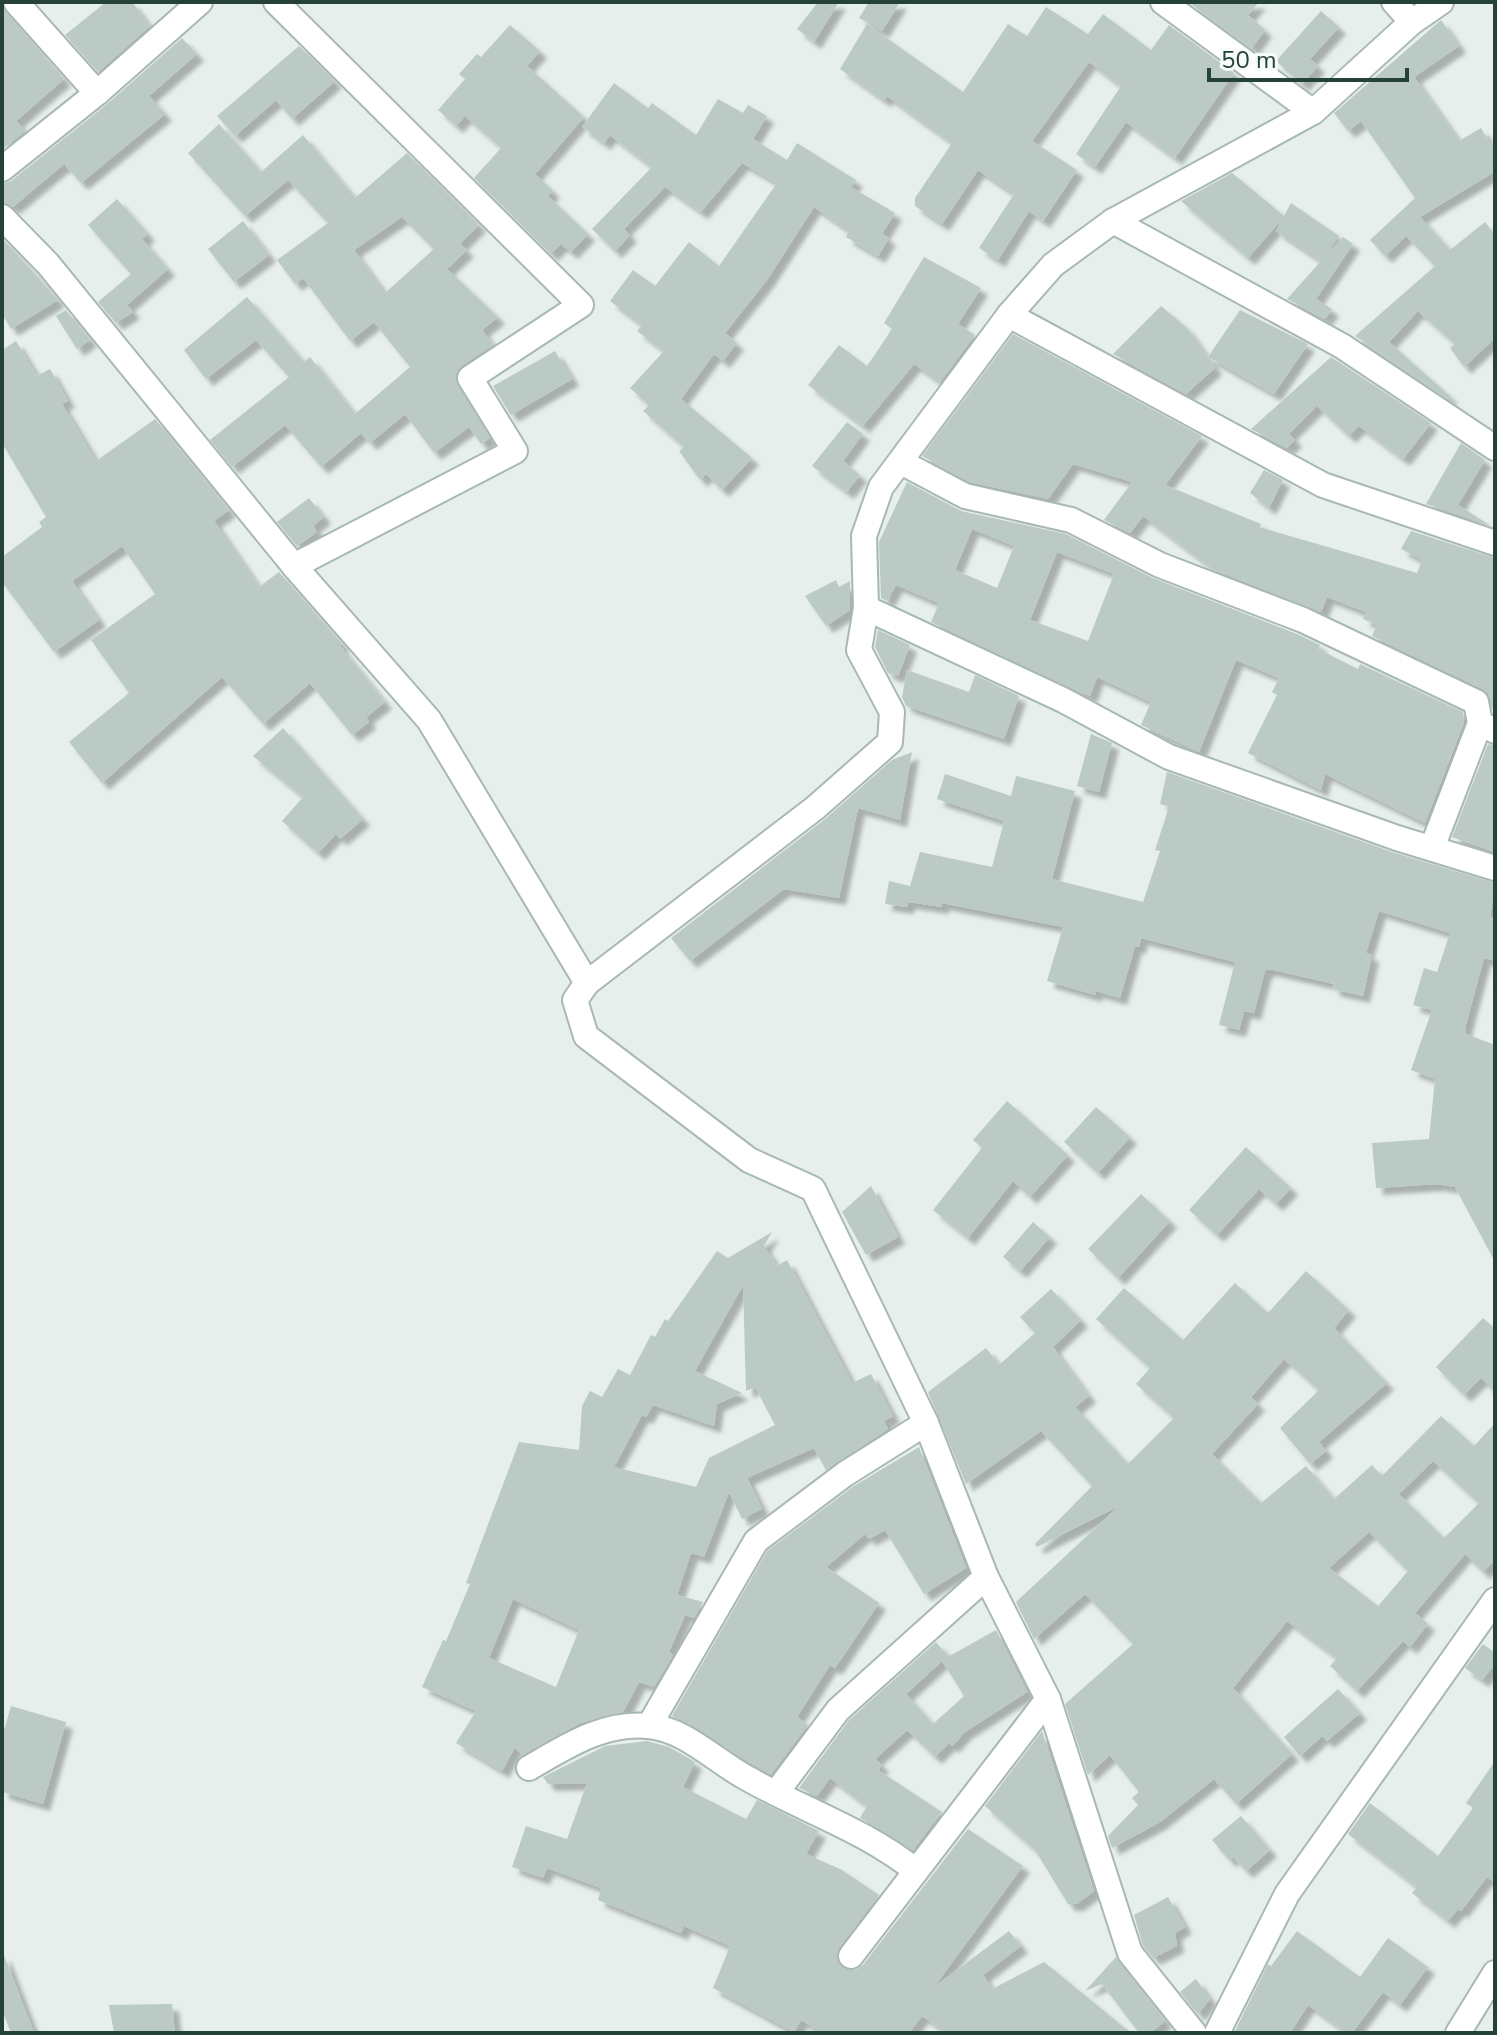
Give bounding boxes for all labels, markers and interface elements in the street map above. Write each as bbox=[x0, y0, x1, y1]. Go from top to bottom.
scale bar bbox=[1209, 32, 1407, 82]
text: 50 m bbox=[1221, 44, 1277, 76]

